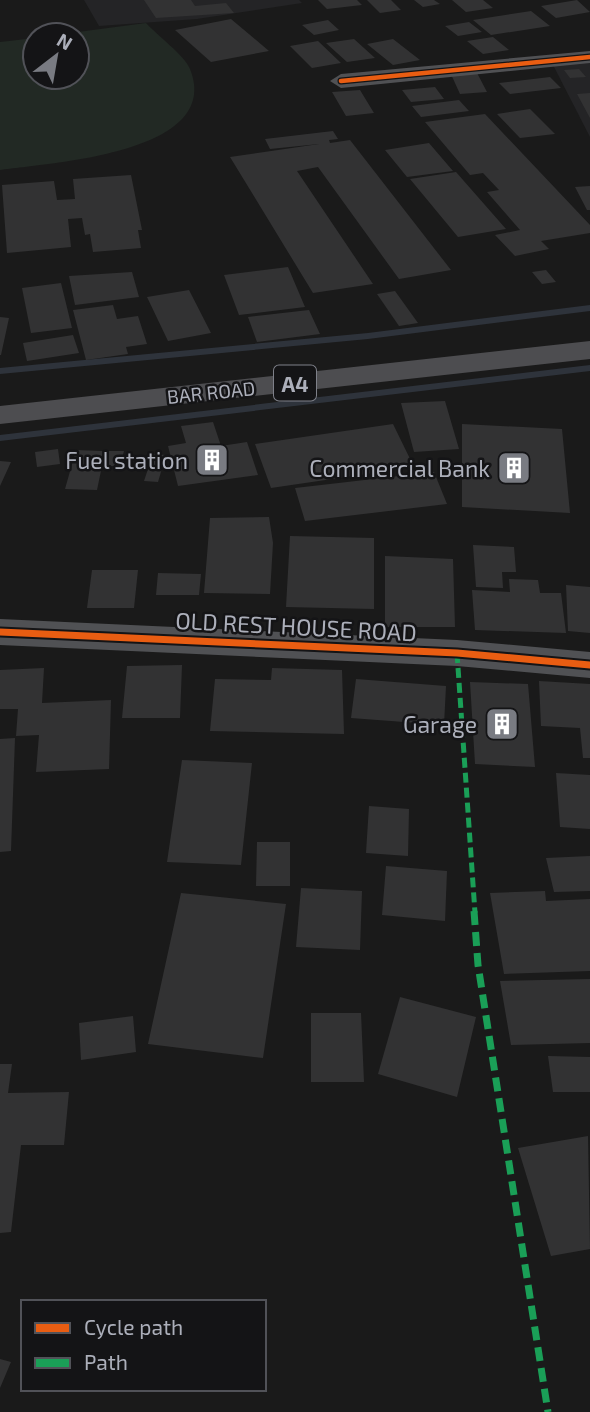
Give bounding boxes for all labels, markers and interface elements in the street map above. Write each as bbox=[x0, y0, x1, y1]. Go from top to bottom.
north arrow bbox=[21, 21, 91, 91]
text: N bbox=[53, 28, 77, 54]
road number: A4 bbox=[274, 366, 316, 400]
street label: BAR ROAD bbox=[166, 376, 256, 408]
building icon: Fuel station bbox=[193, 441, 231, 479]
place label: Fuel station bbox=[65, 446, 188, 474]
building icon: Commercial Bank bbox=[495, 449, 533, 487]
place label: Commercial Bank bbox=[309, 454, 490, 482]
street label: OLD REST HOUSE ROAD bbox=[175, 606, 417, 646]
building icon: Garage bbox=[483, 705, 521, 743]
place label: Garage bbox=[403, 710, 477, 738]
legend bbox=[21, 1300, 266, 1391]
text: Cycle path bbox=[84, 1314, 183, 1339]
text: Path bbox=[84, 1349, 128, 1374]

